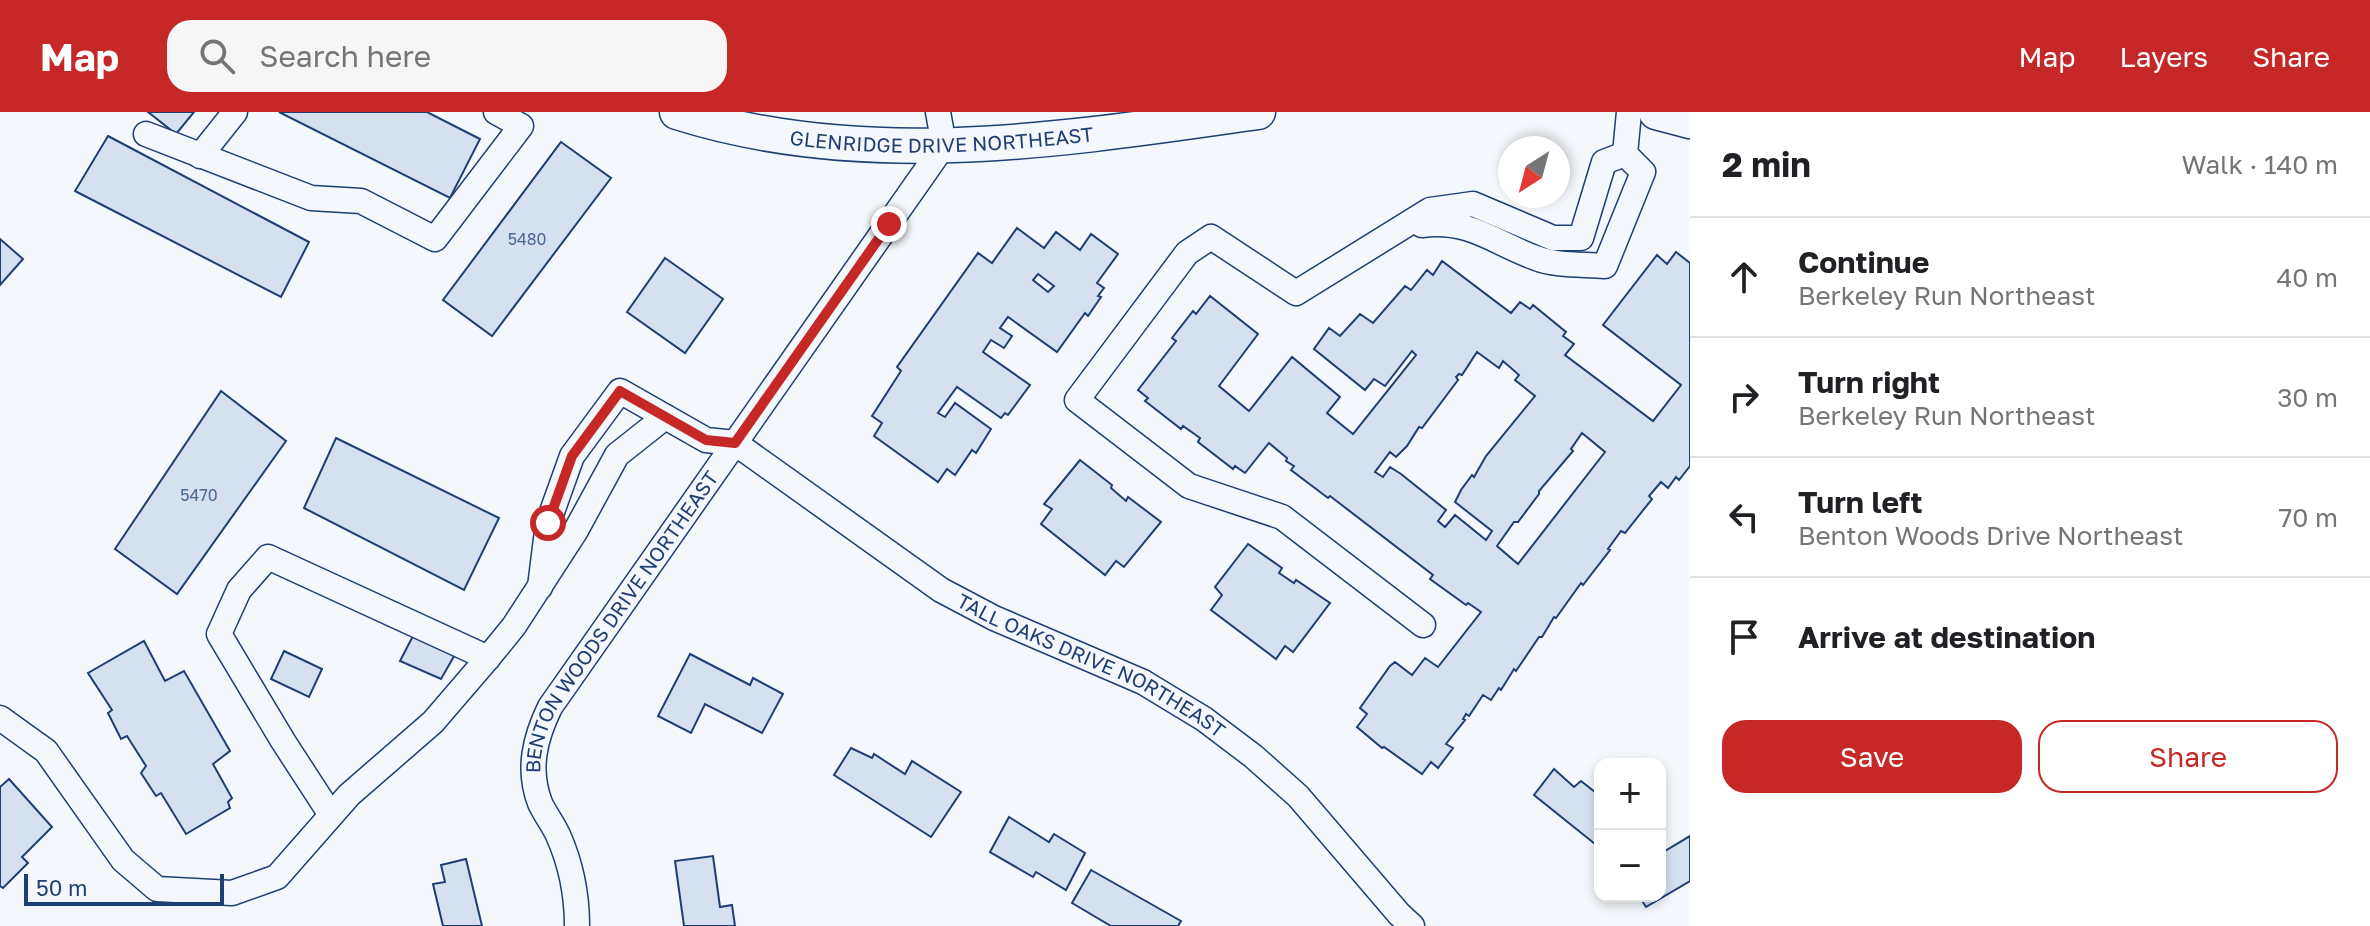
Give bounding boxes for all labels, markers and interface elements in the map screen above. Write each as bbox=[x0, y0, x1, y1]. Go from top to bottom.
search box bbox=[167, 20, 727, 92]
text: Map bbox=[40, 34, 119, 79]
icon: search bbox=[195, 34, 239, 78]
text: Search here bbox=[259, 38, 431, 74]
text: Map bbox=[2018, 40, 2076, 73]
text: Layers bbox=[2120, 40, 2208, 73]
text: Share bbox=[2252, 40, 2330, 73]
street label: GLENRIDGE DRIVE NORTHEAST bbox=[789, 121, 1094, 157]
north arrow bbox=[1498, 136, 1570, 208]
text: 2 min bbox=[1722, 144, 1811, 184]
text: Walk · 140 m bbox=[2181, 149, 2338, 180]
route end bbox=[871, 206, 907, 242]
house number: 5480 bbox=[508, 229, 546, 249]
text: Continue bbox=[1798, 244, 1929, 280]
icon: ahead bbox=[1722, 255, 1766, 299]
text: 40 m bbox=[2277, 262, 2338, 293]
text: Berkeley Run Northeast bbox=[1798, 280, 2095, 311]
text: Turn right bbox=[1798, 364, 1940, 400]
icon: right bbox=[1722, 375, 1766, 419]
text: 30 m bbox=[2277, 382, 2338, 413]
text: Berkeley Run Northeast bbox=[1798, 400, 2095, 431]
street label: BENTON WOODS DRIVE NORTHEAST bbox=[520, 466, 723, 773]
text: Turn left bbox=[1798, 484, 1923, 520]
house number: 5470 bbox=[180, 485, 218, 505]
icon: left bbox=[1722, 495, 1766, 539]
text: 70 m bbox=[2279, 502, 2338, 533]
route start bbox=[530, 505, 566, 541]
text: Benton Woods Drive Northeast bbox=[1798, 520, 2183, 551]
street label: TALL OAKS DRIVE NORTHEAST bbox=[953, 588, 1230, 742]
icon: arrive bbox=[1722, 615, 1766, 659]
text: Arrive at destination bbox=[1798, 619, 2095, 655]
button: Save bbox=[1722, 720, 2022, 793]
button: Share bbox=[2038, 720, 2338, 793]
map controls bbox=[1594, 758, 1666, 902]
button: + bbox=[1594, 758, 1666, 830]
button: − bbox=[1594, 830, 1666, 902]
scale bar bbox=[24, 870, 224, 906]
text: 50 m bbox=[36, 874, 87, 901]

